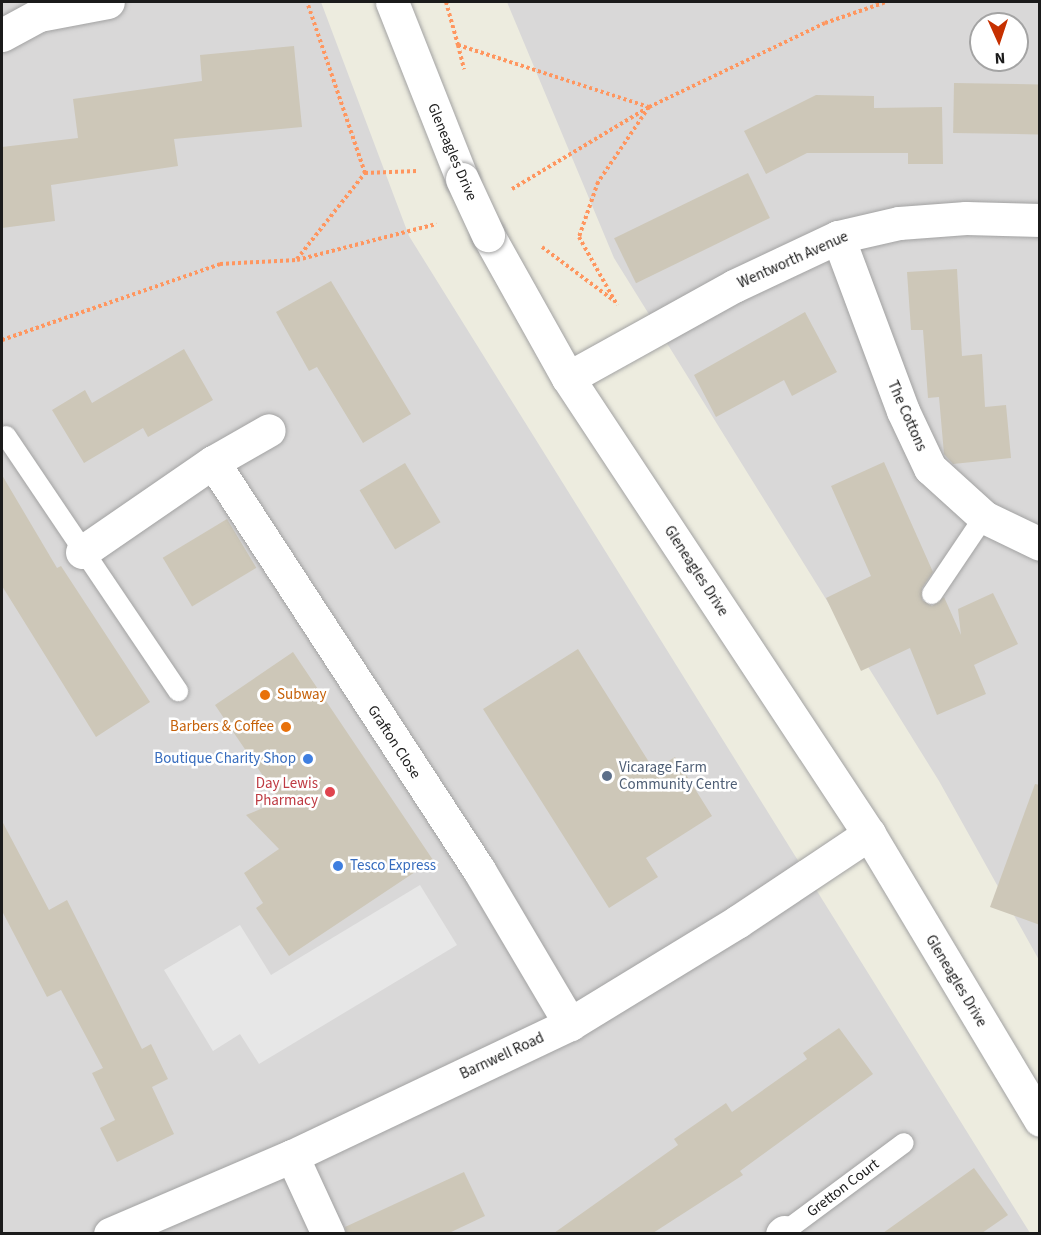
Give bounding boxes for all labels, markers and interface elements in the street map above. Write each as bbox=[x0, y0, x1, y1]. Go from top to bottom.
north arrow bbox=[969, 12, 1029, 72]
text: N bbox=[994, 47, 1006, 69]
street label: Gleneagles Drive bbox=[423, 101, 481, 203]
street label: Wentworth Avenue bbox=[735, 228, 851, 292]
street label: The Cottons bbox=[883, 378, 931, 454]
street label: Gleneagles Drive bbox=[660, 522, 732, 620]
place label: Subway bbox=[277, 686, 327, 704]
marker: Subway bbox=[258, 688, 272, 702]
street label: Grafton Close bbox=[364, 702, 424, 782]
place label: Barbers & Coffee bbox=[170, 718, 274, 736]
marker: Barbers & Coffee bbox=[279, 720, 293, 734]
place label: Boutique Charity Shop bbox=[154, 750, 296, 768]
marker: Boutique Charity Shop bbox=[301, 752, 315, 766]
place label: Vicarage Farm Community Centre bbox=[619, 758, 737, 793]
marker: Vicarage Farm Community Centre bbox=[600, 769, 614, 783]
place label: Day Lewis Pharmacy bbox=[255, 774, 318, 809]
marker: Day Lewis Pharmacy bbox=[323, 785, 337, 799]
place label: Tesco Express bbox=[350, 857, 436, 875]
marker: Tesco Express bbox=[331, 859, 345, 873]
street label: Gleneagles Drive bbox=[921, 932, 991, 1030]
street label: Barnwell Road bbox=[457, 1029, 547, 1083]
street label: Gretton Court bbox=[803, 1155, 883, 1221]

